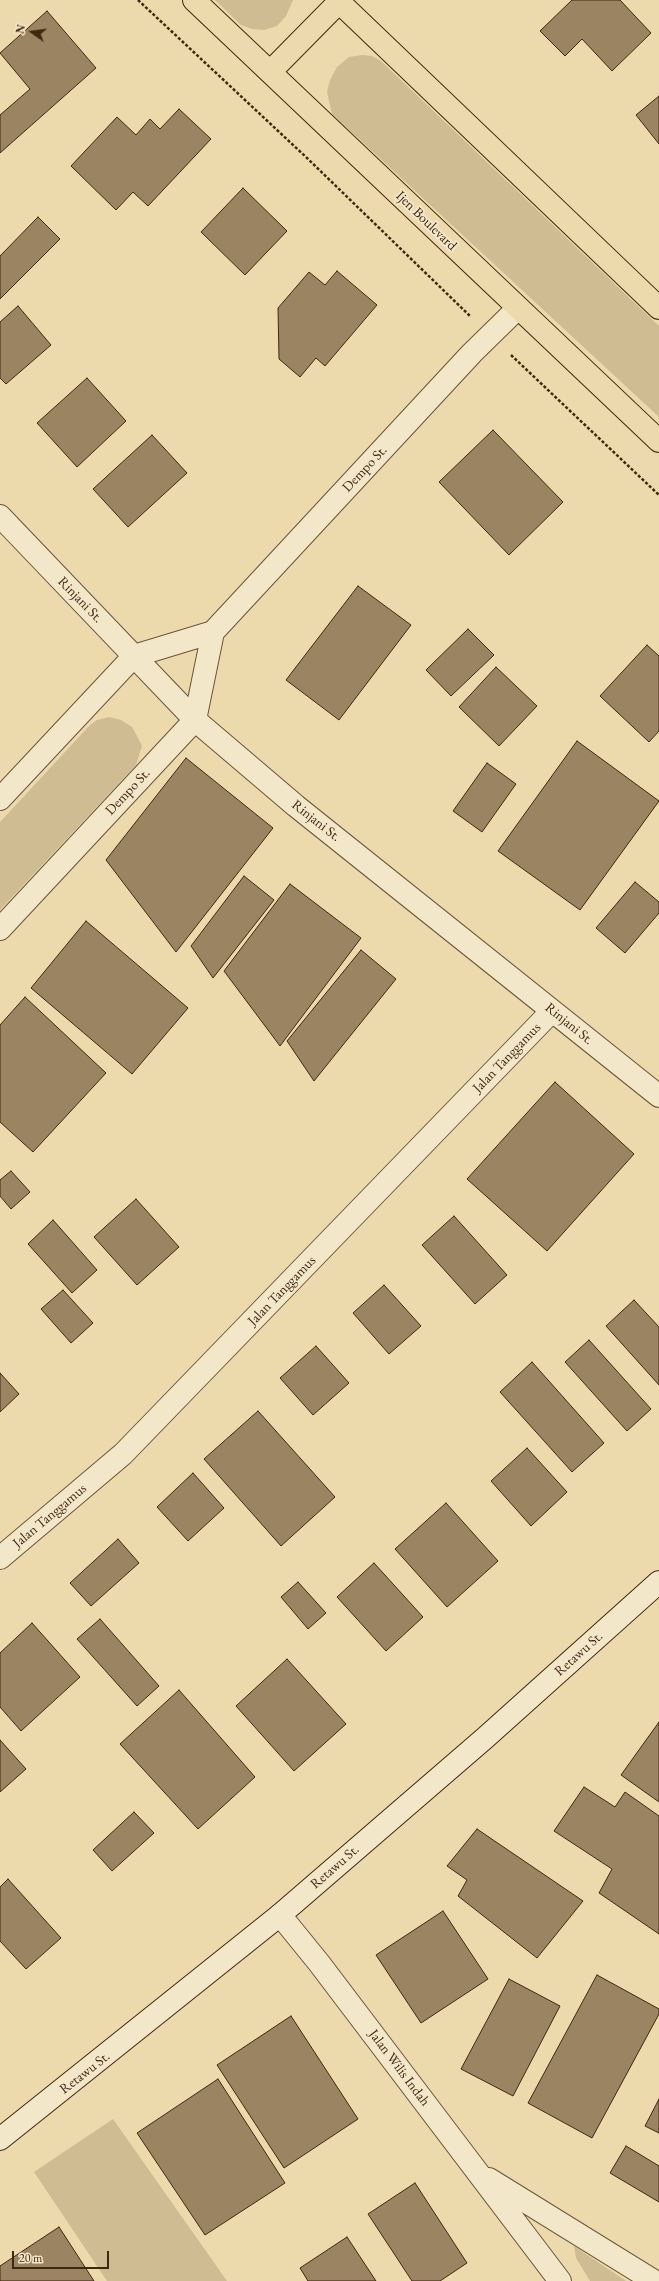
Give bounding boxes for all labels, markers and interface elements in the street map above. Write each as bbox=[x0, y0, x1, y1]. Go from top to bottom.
north arrow bbox=[12, 12, 52, 52]
text: N bbox=[12, 23, 28, 35]
street label: Ijen Boulevard bbox=[392, 188, 460, 254]
street label: Dempo St. bbox=[339, 442, 391, 496]
street label: Rinjani St. bbox=[54, 574, 106, 626]
street label: Dempo St. bbox=[102, 765, 154, 819]
street label: Rinjani St. bbox=[288, 797, 344, 845]
street label: Rinjani St. bbox=[541, 999, 597, 1049]
street label: Jalan Tanggamus bbox=[469, 1019, 545, 1097]
street label: Jalan Tanggamus bbox=[244, 1252, 320, 1330]
street label: Jalan Tanggamus bbox=[10, 1480, 90, 1552]
street label: Retawu St. bbox=[551, 1628, 607, 1680]
street label: Retawu St. bbox=[307, 1841, 363, 1893]
street label: Jalan Wilis Indah bbox=[365, 2026, 433, 2110]
street label: Retawu St. bbox=[57, 2048, 113, 2098]
scale bar bbox=[14, 2243, 111, 2269]
text: 20 m bbox=[19, 2250, 42, 2266]

